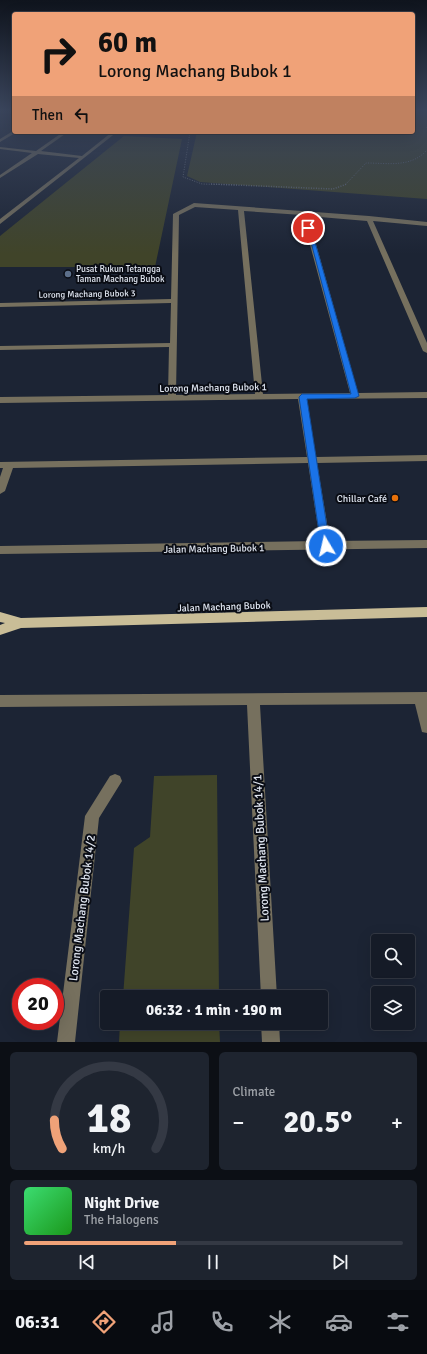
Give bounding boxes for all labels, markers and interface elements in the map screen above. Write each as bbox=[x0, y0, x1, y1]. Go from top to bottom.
text: 60 m bbox=[98, 26, 157, 60]
icon: right bbox=[32, 28, 84, 80]
text: Lorong Machang Bubok 1 bbox=[98, 60, 292, 82]
icon: left bbox=[71, 104, 93, 126]
text: Then bbox=[32, 106, 63, 124]
pin bbox=[291, 211, 325, 245]
icon: arrive bbox=[297, 217, 319, 239]
place label: Pusat Rukun Tetangga Taman Machang Bubok bbox=[76, 264, 165, 285]
marker: Pusat Rukun Tetangga Taman Machang Bubok bbox=[63, 269, 73, 279]
street label: Lorong Machang Bubok 3 bbox=[38, 288, 136, 301]
street label: Lorong Machang Bubok 1 bbox=[159, 381, 267, 395]
place label: Chillar Café bbox=[337, 493, 387, 505]
marker: Chillar Café bbox=[390, 493, 400, 503]
position arrow bbox=[305, 525, 347, 567]
street label: Jalan Machang Bubok 1 bbox=[163, 542, 265, 556]
street label: Jalan Machang Bubok bbox=[177, 599, 271, 615]
street label: Lorong Machang Bubok 14/1 bbox=[250, 774, 273, 922]
street label: Lorong Machang Bubok 14/2 bbox=[66, 834, 99, 982]
map controls bbox=[371, 934, 415, 1030]
button: search bbox=[371, 934, 415, 978]
speed limit sign: 20 bbox=[12, 978, 64, 1030]
button: layers bbox=[371, 986, 415, 1030]
text: 06:32 · 1 min · 190 m bbox=[146, 1001, 282, 1019]
text: Climate bbox=[233, 1084, 275, 1100]
text: 18 bbox=[87, 1093, 132, 1144]
text: 20.5° bbox=[283, 1104, 352, 1141]
text: − bbox=[233, 1109, 244, 1136]
text: + bbox=[391, 1109, 403, 1136]
text: km/h bbox=[93, 1140, 125, 1157]
text: Night Drive bbox=[84, 1194, 159, 1212]
text: The Halogens bbox=[84, 1212, 159, 1228]
icon: previous bbox=[76, 1251, 98, 1273]
icon: pause bbox=[202, 1251, 224, 1273]
icon: next bbox=[329, 1251, 351, 1273]
icon: directions bbox=[90, 1308, 118, 1336]
icon: music bbox=[149, 1308, 177, 1336]
icon: phone bbox=[208, 1308, 236, 1336]
icon: climate bbox=[266, 1308, 294, 1336]
icon: car bbox=[325, 1308, 353, 1336]
icon: filters bbox=[384, 1308, 412, 1336]
text: 06:31 bbox=[15, 1311, 60, 1333]

